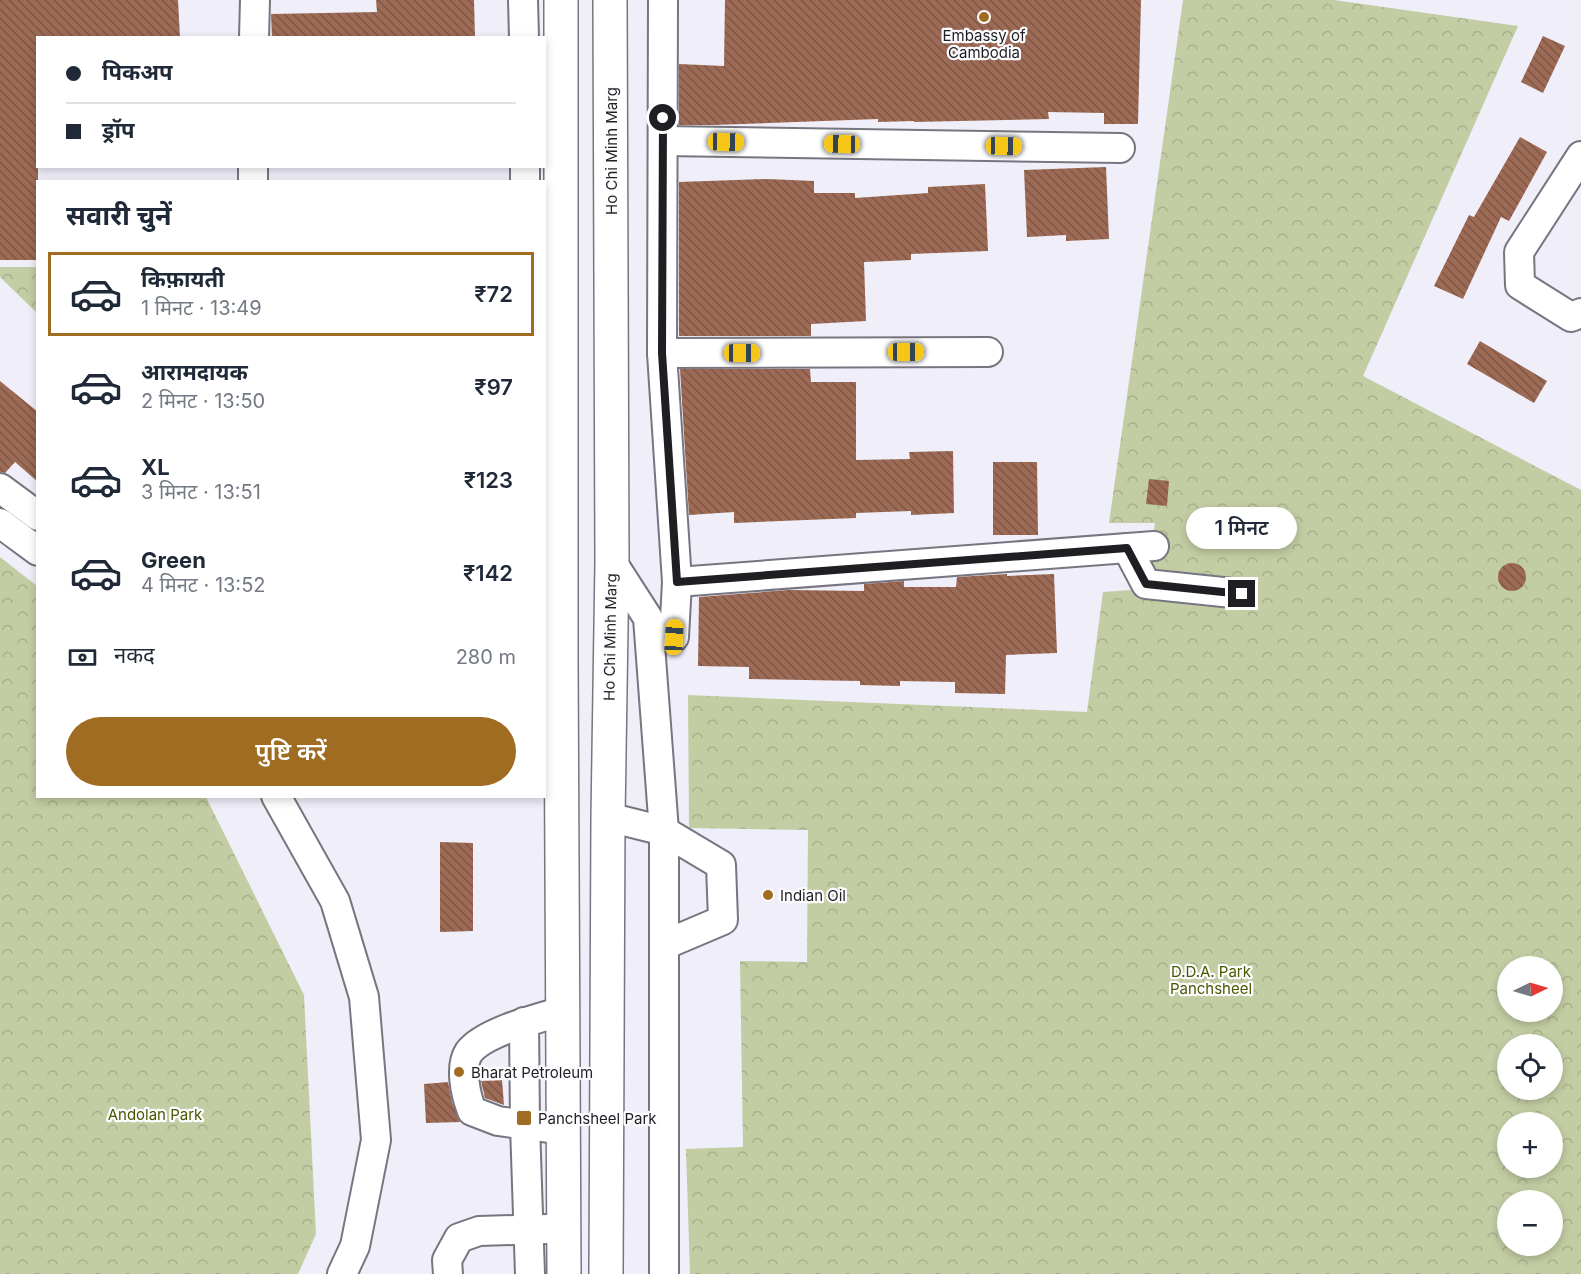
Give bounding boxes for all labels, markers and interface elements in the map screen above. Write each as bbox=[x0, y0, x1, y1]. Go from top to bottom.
marker: Embassy of Cambodia bbox=[977, 10, 991, 24]
place label: Embassy of Cambodia bbox=[943, 26, 1026, 62]
text: पिकअप bbox=[102, 59, 173, 85]
street label: Ho Chi Minh Marg bbox=[602, 87, 621, 215]
route start bbox=[649, 104, 676, 131]
text: ड्रॉप bbox=[102, 117, 135, 143]
car bbox=[708, 133, 744, 151]
car bbox=[824, 135, 860, 153]
car bbox=[986, 137, 1022, 155]
text: सवारी चुनें bbox=[66, 199, 172, 232]
text: किफ़ायती bbox=[141, 266, 225, 292]
icon: car bbox=[69, 267, 123, 321]
text: ₹72 bbox=[474, 281, 513, 307]
text: 1 मिनट · 13:49 bbox=[141, 296, 262, 320]
car bbox=[888, 343, 924, 361]
car bbox=[724, 344, 760, 362]
text: आरामदायक bbox=[141, 359, 248, 385]
icon: car bbox=[69, 360, 123, 414]
text: ₹97 bbox=[474, 374, 513, 400]
text: 2 मिनट · 13:50 bbox=[141, 389, 265, 413]
icon: car bbox=[69, 453, 123, 507]
text: XL bbox=[141, 454, 170, 480]
text: ₹123 bbox=[464, 467, 513, 493]
text: 3 मिनट · 13:51 bbox=[141, 480, 261, 504]
callout: 1 मिनट bbox=[1186, 507, 1298, 549]
text: 1 मिनट bbox=[1214, 516, 1269, 540]
icon: car bbox=[69, 546, 123, 600]
text: Green bbox=[141, 547, 206, 573]
text: ₹142 bbox=[463, 560, 513, 586]
text: 4 मिनट · 13:52 bbox=[141, 573, 265, 597]
street label: Ho Chi Minh Marg bbox=[599, 573, 621, 701]
route end bbox=[1228, 580, 1255, 607]
car bbox=[664, 619, 684, 655]
icon: cash bbox=[66, 641, 99, 674]
text: नकद bbox=[114, 642, 155, 668]
text: 280 m bbox=[456, 645, 516, 669]
button: पुष्टि करें bbox=[66, 717, 516, 786]
place label: Indian Oil bbox=[780, 886, 846, 905]
marker: Indian Oil bbox=[761, 888, 775, 902]
north arrow bbox=[1497, 956, 1563, 1022]
map controls bbox=[1497, 956, 1563, 1256]
park label: D.D.A. Park Panchsheel bbox=[1170, 962, 1252, 998]
button: locate bbox=[1497, 1034, 1563, 1100]
place label: Bharat Petroleum bbox=[471, 1063, 593, 1082]
marker: Bharat Petroleum bbox=[452, 1065, 466, 1079]
park label: Andolan Park bbox=[108, 1105, 203, 1124]
marker: Panchsheel Park bbox=[515, 1109, 533, 1127]
place label: Panchsheel Park bbox=[538, 1109, 657, 1128]
button: + bbox=[1497, 1112, 1563, 1178]
button: − bbox=[1497, 1190, 1563, 1256]

